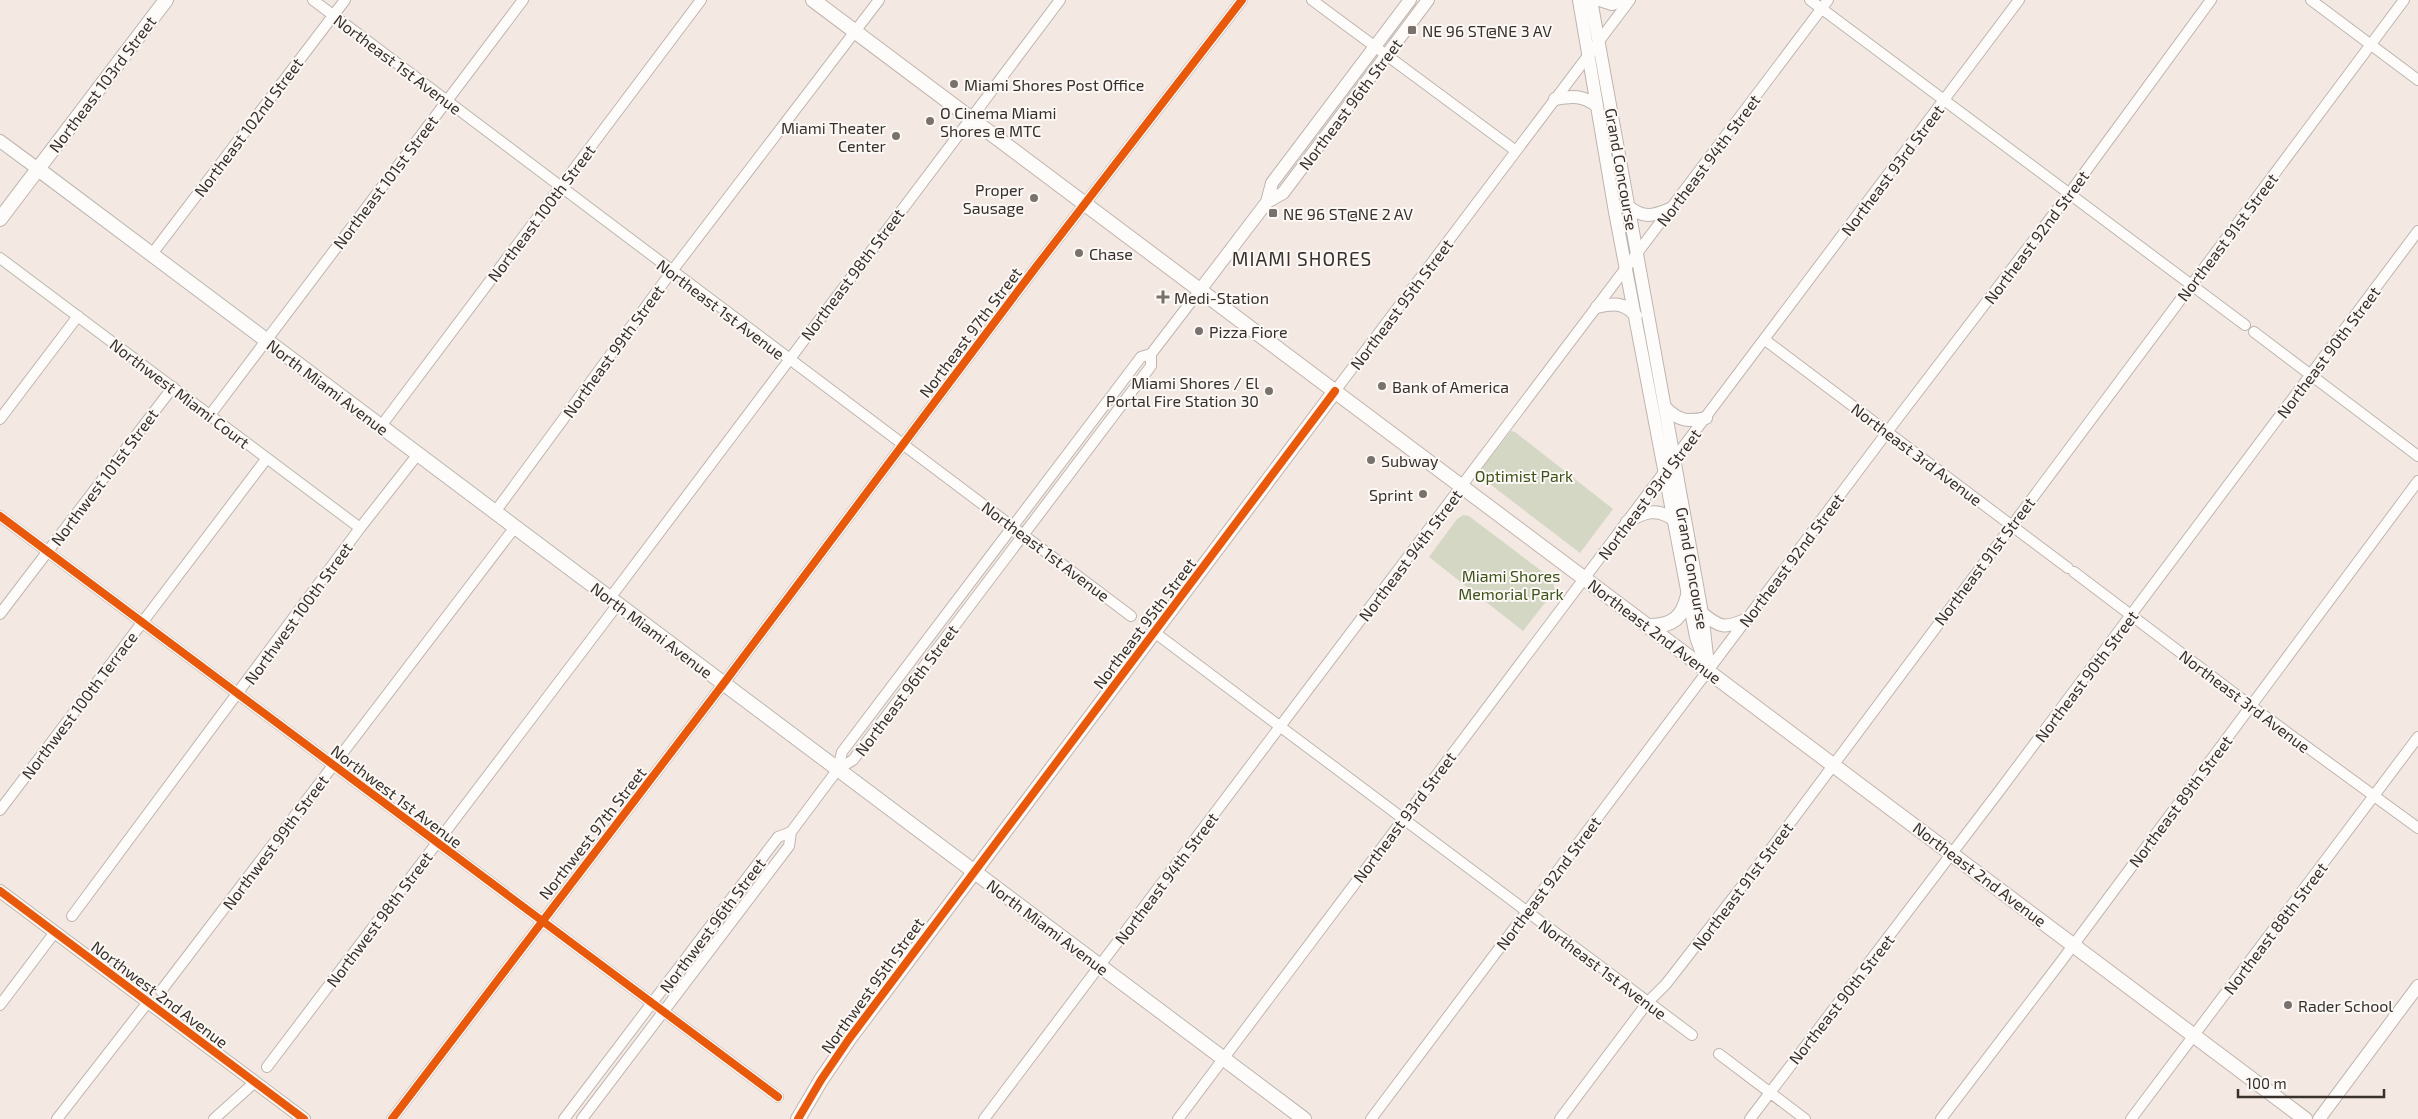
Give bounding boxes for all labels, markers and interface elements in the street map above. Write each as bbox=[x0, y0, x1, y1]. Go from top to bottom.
street label: Northeast 1st Avenue bbox=[330, 10, 466, 118]
street label: Northeast 103rd Street bbox=[45, 12, 159, 156]
place label: NE 96 ST@NE 3 AV bbox=[1422, 21, 1552, 40]
marker: NE 96 ST@NE 3 AV bbox=[1406, 24, 1418, 36]
street label: Northeast 96th Street bbox=[1295, 35, 1405, 173]
street label: Northeast 102nd Street bbox=[190, 54, 306, 200]
place label: Miami Shores Post Office bbox=[964, 75, 1144, 94]
marker: Miami Shores Post Office bbox=[948, 78, 960, 90]
street label: Northeast 94th Street bbox=[1652, 90, 1764, 230]
street label: Northeast 93rd Street bbox=[1837, 101, 1947, 239]
place label: O Cinema Miami Shores @ MTC bbox=[940, 103, 1056, 140]
street label: Grand Concourse bbox=[1602, 106, 1642, 232]
street label: Northeast 101st Street bbox=[329, 112, 441, 252]
marker: O Cinema Miami Shores @ MTC bbox=[924, 115, 936, 127]
place label: Miami Theater Center bbox=[781, 118, 887, 155]
marker: Miami Theater Center bbox=[890, 130, 902, 142]
street label: Northeast 100th Street bbox=[483, 141, 599, 285]
street label: Northeast 92nd Street bbox=[1980, 167, 2092, 307]
street label: Northeast 91st Street bbox=[2173, 169, 2281, 305]
place label: Proper Sausage bbox=[963, 180, 1025, 217]
marker: Proper Sausage bbox=[1028, 192, 1040, 204]
place label: NE 96 ST@NE 2 AV bbox=[1283, 204, 1413, 223]
street label: Northeast 98th Street bbox=[796, 205, 908, 343]
marker: NE 96 ST@NE 2 AV bbox=[1267, 207, 1279, 219]
street label: Northeast 95th Street bbox=[1346, 235, 1456, 373]
place label: Chase bbox=[1089, 244, 1133, 263]
marker: Chase bbox=[1073, 247, 1085, 259]
district label: MIAMI SHORES bbox=[1232, 247, 1372, 270]
street label: Northeast 1st Avenue bbox=[653, 255, 789, 363]
street label: Northeast 97th Street bbox=[915, 263, 1025, 401]
street label: Northeast 99th Street bbox=[559, 281, 667, 421]
street label: Northeast 90th Street bbox=[2272, 283, 2384, 421]
place label: Medi-Station bbox=[1174, 288, 1269, 307]
marker: Medi-Station bbox=[1156, 290, 1170, 304]
place label: Pizza Fiore bbox=[1209, 322, 1288, 341]
marker: Pizza Fiore bbox=[1193, 325, 1205, 337]
street label: Northwest Miami Court bbox=[106, 334, 254, 452]
street label: North Miami Avenue bbox=[263, 335, 393, 439]
place label: Miami Shores / El Portal Fire Station 30 bbox=[1106, 373, 1259, 410]
place label: Bank of America bbox=[1392, 377, 1509, 396]
marker: Bank of America bbox=[1376, 380, 1388, 392]
marker: Miami Shores / El Portal Fire Station 30 bbox=[1263, 385, 1275, 397]
street label: Northeast 3rd Avenue bbox=[1848, 399, 1986, 509]
street label: Northwest 101st Street bbox=[46, 405, 162, 549]
street label: Northeast 93rd Street bbox=[1594, 425, 1704, 563]
place label: Subway bbox=[1381, 451, 1439, 470]
marker: Subway bbox=[1365, 454, 1377, 466]
park label: Optimist Park bbox=[1475, 466, 1573, 485]
street label: Northeast 94th Street bbox=[1354, 485, 1466, 625]
place label: Sprint bbox=[1369, 485, 1413, 504]
marker: Sprint bbox=[1417, 488, 1429, 500]
street label: Northeast 92nd Street bbox=[1735, 490, 1847, 630]
street label: Northeast 91st Street bbox=[1930, 493, 2038, 629]
street label: Northeast 1st Avenue bbox=[978, 497, 1114, 605]
street label: Grand Concourse bbox=[1673, 505, 1713, 631]
street label: Northwest 100th Street bbox=[240, 538, 356, 688]
street label: Northeast 95th Street bbox=[1089, 554, 1199, 692]
park label: Miami Shores Memorial Park bbox=[1458, 566, 1564, 603]
street label: Northeast 2nd Avenue bbox=[1585, 575, 1725, 687]
street label: North Miami Avenue bbox=[587, 578, 717, 682]
street label: Northeast 90th Street bbox=[2030, 607, 2142, 745]
street label: Northeast 96th Street bbox=[851, 621, 961, 759]
street label: Northwest 100th Terrace bbox=[17, 627, 141, 783]
street label: Northeast 3rd Avenue bbox=[2176, 646, 2314, 756]
street label: Northeast 89th Street bbox=[2124, 732, 2236, 870]
street label: Northwest 1st Avenue bbox=[328, 741, 466, 851]
street label: Northeast 93rd Street bbox=[1349, 748, 1459, 886]
street label: Northwest 97th Street bbox=[535, 763, 649, 903]
street label: Northwest 99th Street bbox=[218, 771, 332, 913]
street label: Northeast 94th Street bbox=[1110, 808, 1222, 948]
street label: Northeast 92nd Street bbox=[1492, 813, 1604, 953]
street label: Northeast 91st Street bbox=[1688, 818, 1796, 954]
street label: Northeast 2nd Avenue bbox=[1910, 818, 2050, 930]
street label: Northwest 98th Street bbox=[322, 848, 436, 990]
street label: Northwest 96th Street bbox=[655, 854, 769, 996]
street label: Northeast 88th Street bbox=[2219, 858, 2331, 998]
street label: North Miami Avenue bbox=[983, 875, 1113, 979]
street label: Northwest 95th Street bbox=[816, 914, 928, 1056]
street label: Northeast 1st Avenue bbox=[1535, 915, 1671, 1023]
street label: Northeast 90th Street bbox=[1784, 930, 1898, 1068]
street label: Northwest 2nd Avenue bbox=[88, 936, 232, 1052]
place label: Rader School bbox=[2298, 996, 2393, 1015]
marker: Rader School bbox=[2282, 999, 2294, 1011]
scale bar bbox=[2238, 1066, 2384, 1098]
text: 100 m bbox=[2246, 1074, 2287, 1092]

